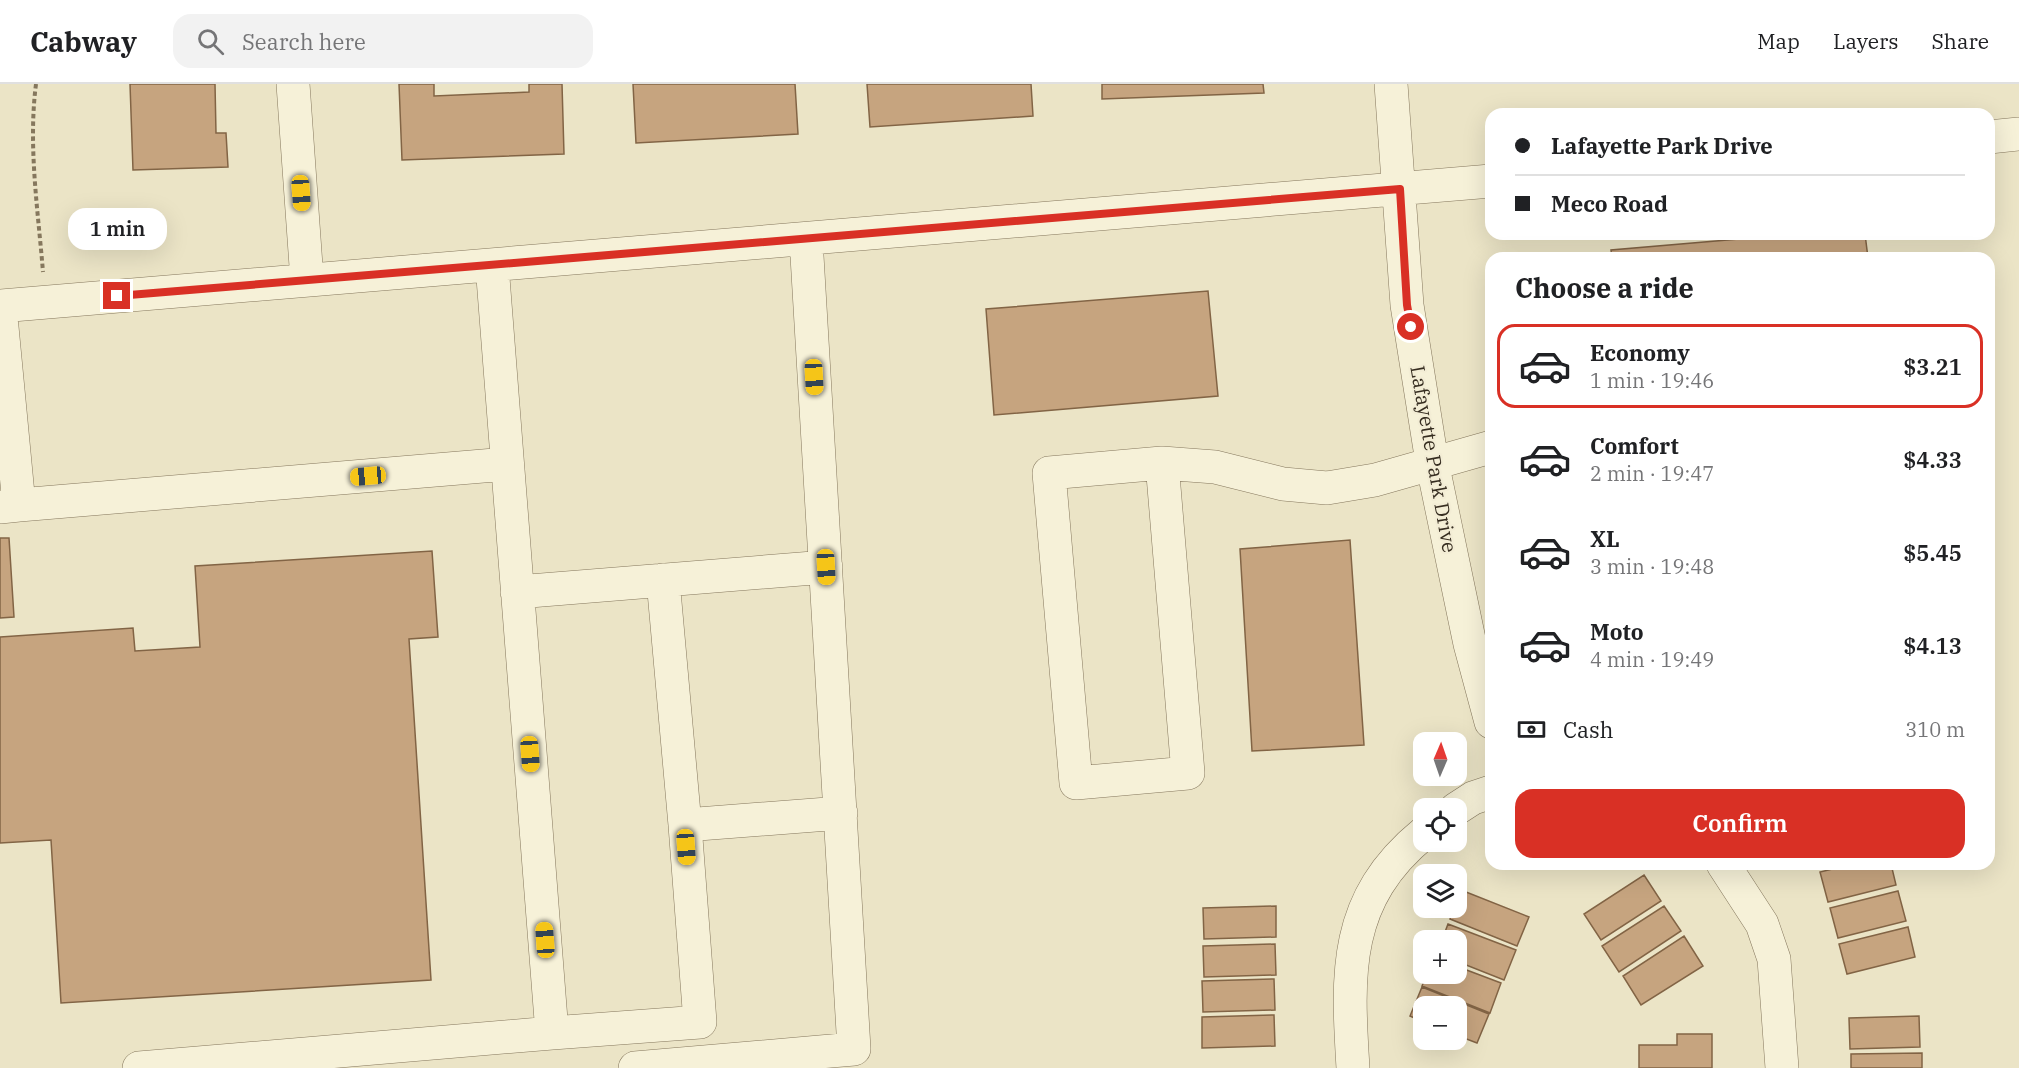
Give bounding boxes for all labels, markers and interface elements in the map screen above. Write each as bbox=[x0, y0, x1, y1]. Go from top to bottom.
search box bbox=[173, 14, 593, 68]
text: Cabway bbox=[30, 23, 137, 60]
icon: search bbox=[194, 25, 227, 58]
text: Search here bbox=[242, 27, 366, 56]
text: Map bbox=[1757, 27, 1800, 55]
text: Layers bbox=[1833, 27, 1899, 55]
text: Share bbox=[1932, 27, 1989, 55]
text: Lafayette Park Drive bbox=[1551, 131, 1773, 160]
car bbox=[291, 174, 311, 212]
text: Meco Road bbox=[1551, 189, 1668, 218]
callout: 1 min bbox=[68, 209, 166, 251]
text: 1 min bbox=[90, 215, 145, 242]
text: Choose a ride bbox=[1515, 270, 1694, 305]
route end bbox=[103, 282, 130, 309]
route start bbox=[1397, 313, 1424, 340]
text: Economy bbox=[1590, 338, 1690, 367]
icon: car bbox=[1518, 339, 1572, 393]
text: $3.21 bbox=[1903, 352, 1962, 381]
car bbox=[804, 359, 824, 395]
street label: Lafayette Park Drive bbox=[1404, 363, 1464, 555]
text: 1 min · 19:46 bbox=[1590, 367, 1714, 394]
text: Comfort bbox=[1590, 431, 1679, 460]
icon: car bbox=[1518, 432, 1572, 486]
text: $4.33 bbox=[1903, 445, 1962, 474]
text: 2 min · 19:47 bbox=[1590, 460, 1714, 487]
car bbox=[349, 465, 387, 487]
text: XL bbox=[1590, 524, 1620, 553]
icon: car bbox=[1518, 525, 1572, 579]
text: $5.45 bbox=[1903, 538, 1962, 567]
car bbox=[816, 549, 836, 585]
text: 3 min · 19:48 bbox=[1590, 553, 1714, 580]
text: Moto bbox=[1590, 617, 1644, 646]
icon: car bbox=[1518, 618, 1572, 672]
text: $4.13 bbox=[1903, 631, 1962, 660]
text: 4 min · 19:49 bbox=[1590, 646, 1714, 673]
icon: cash bbox=[1515, 713, 1548, 746]
text: Cash bbox=[1563, 715, 1614, 744]
text: 310 m bbox=[1905, 716, 1965, 743]
north arrow bbox=[1413, 732, 1467, 786]
map controls bbox=[1413, 732, 1467, 1050]
car bbox=[520, 735, 540, 773]
button: Confirm bbox=[1515, 789, 1965, 858]
button: locate bbox=[1413, 798, 1467, 852]
car bbox=[676, 828, 696, 866]
button: layers bbox=[1413, 864, 1467, 918]
car bbox=[535, 921, 555, 959]
button: + bbox=[1413, 930, 1467, 984]
button: − bbox=[1413, 996, 1467, 1050]

